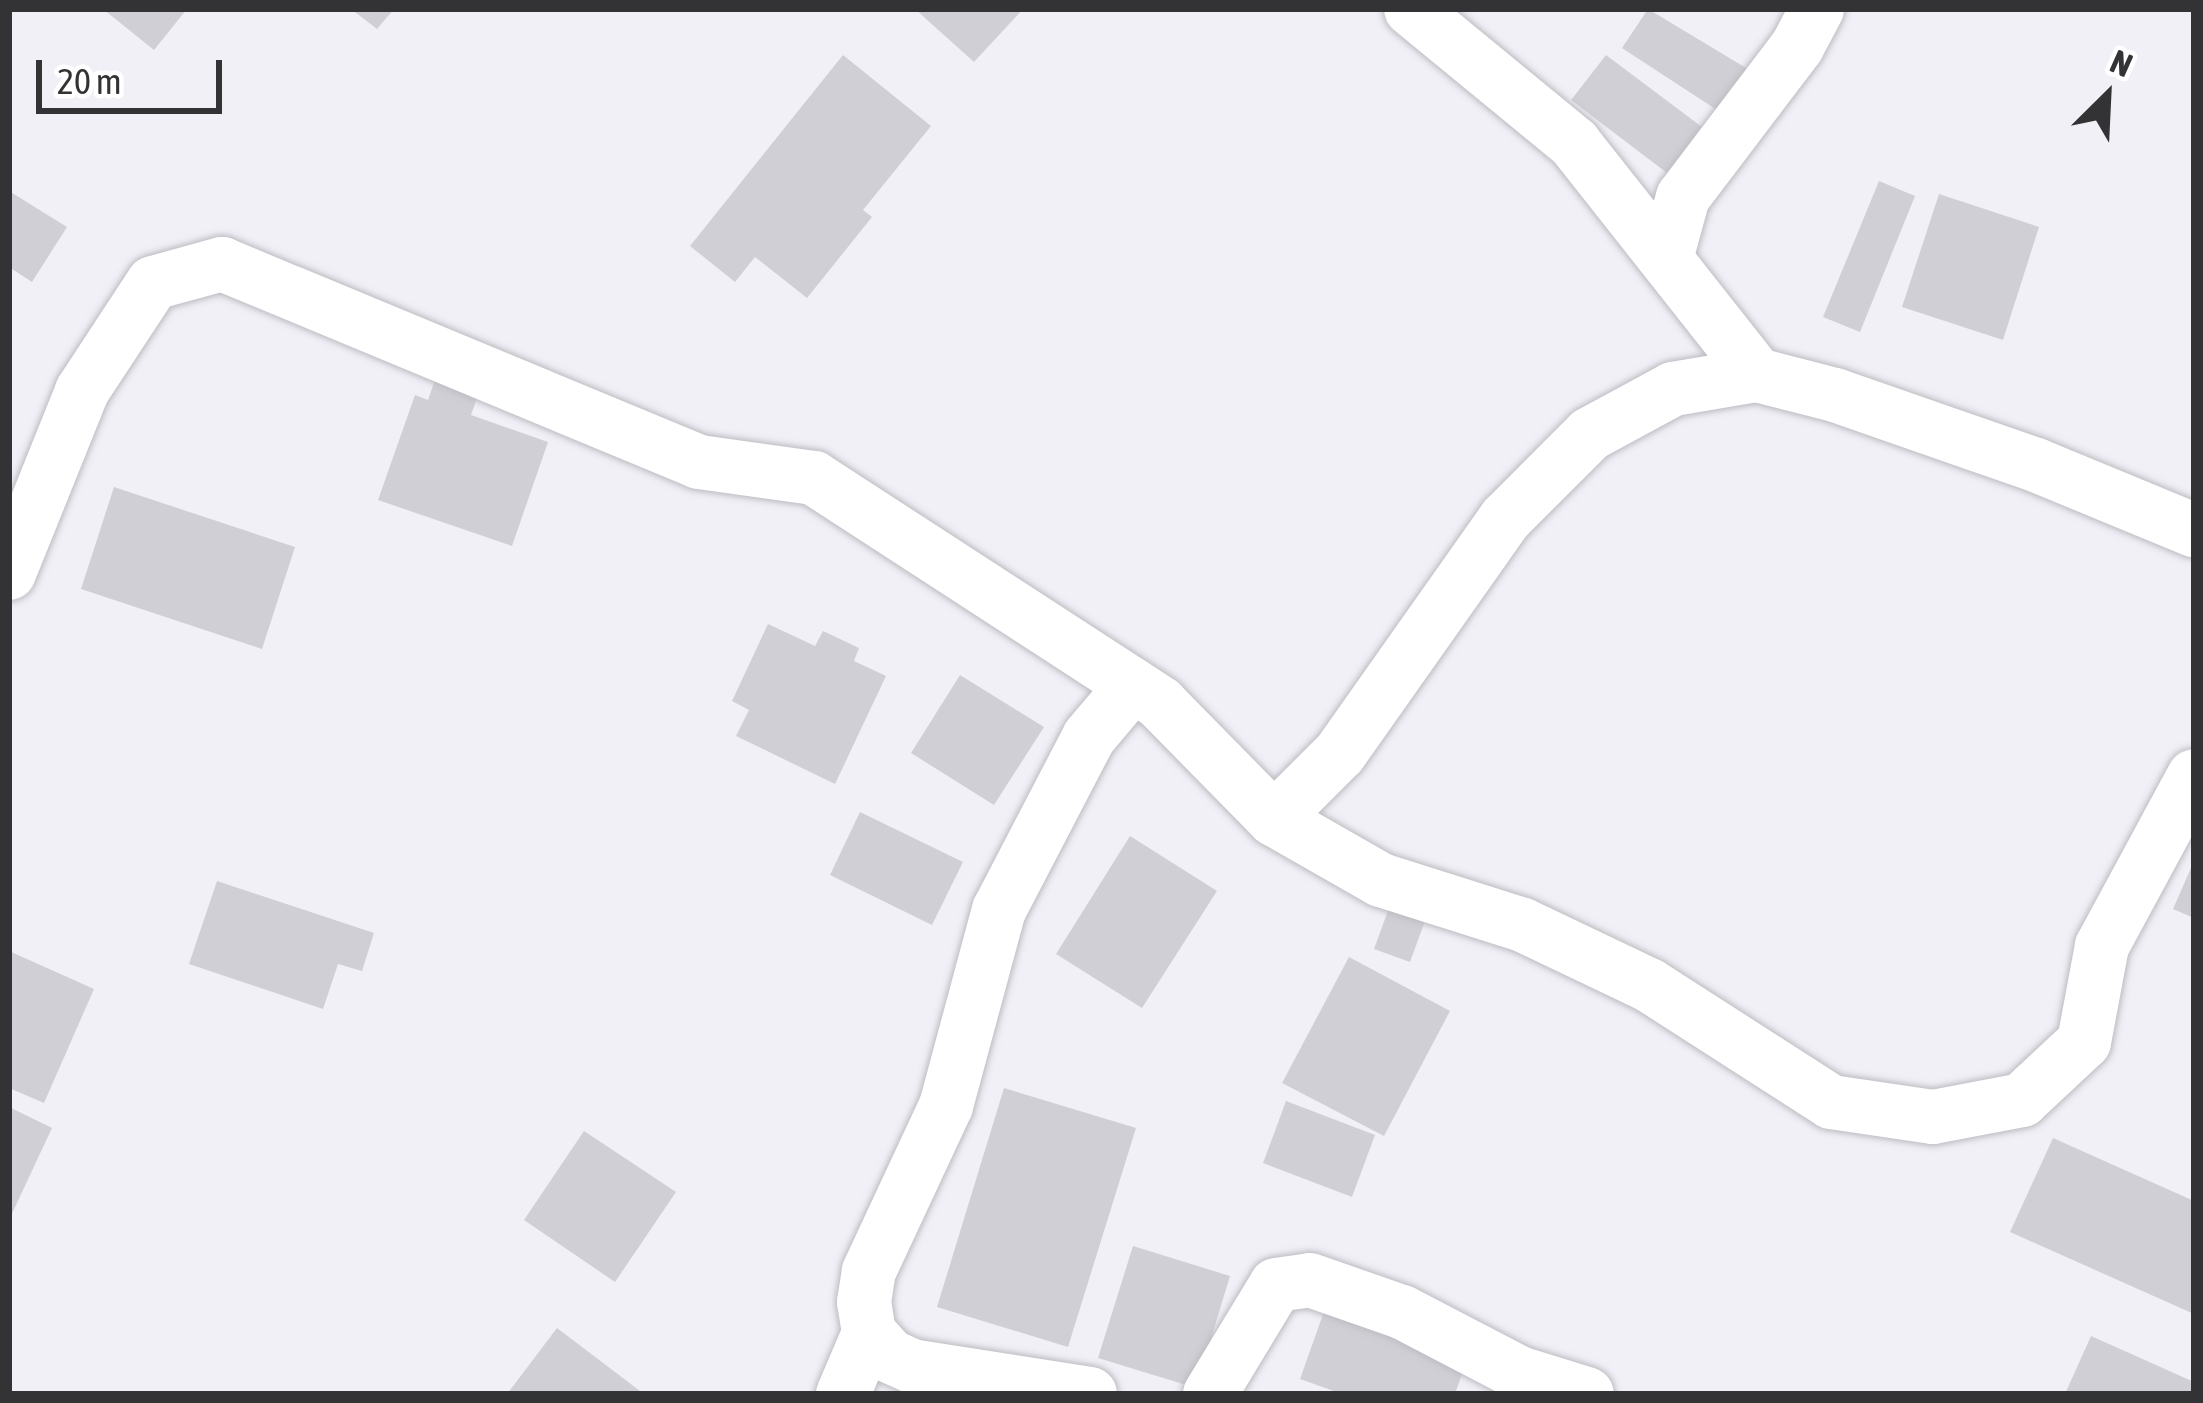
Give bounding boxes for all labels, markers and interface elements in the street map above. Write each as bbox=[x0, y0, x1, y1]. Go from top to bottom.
scale bar bbox=[42, 36, 228, 110]
north arrow bbox=[2047, 36, 2167, 156]
text: N bbox=[2105, 42, 2138, 84]
text: 20 m bbox=[57, 60, 122, 102]

